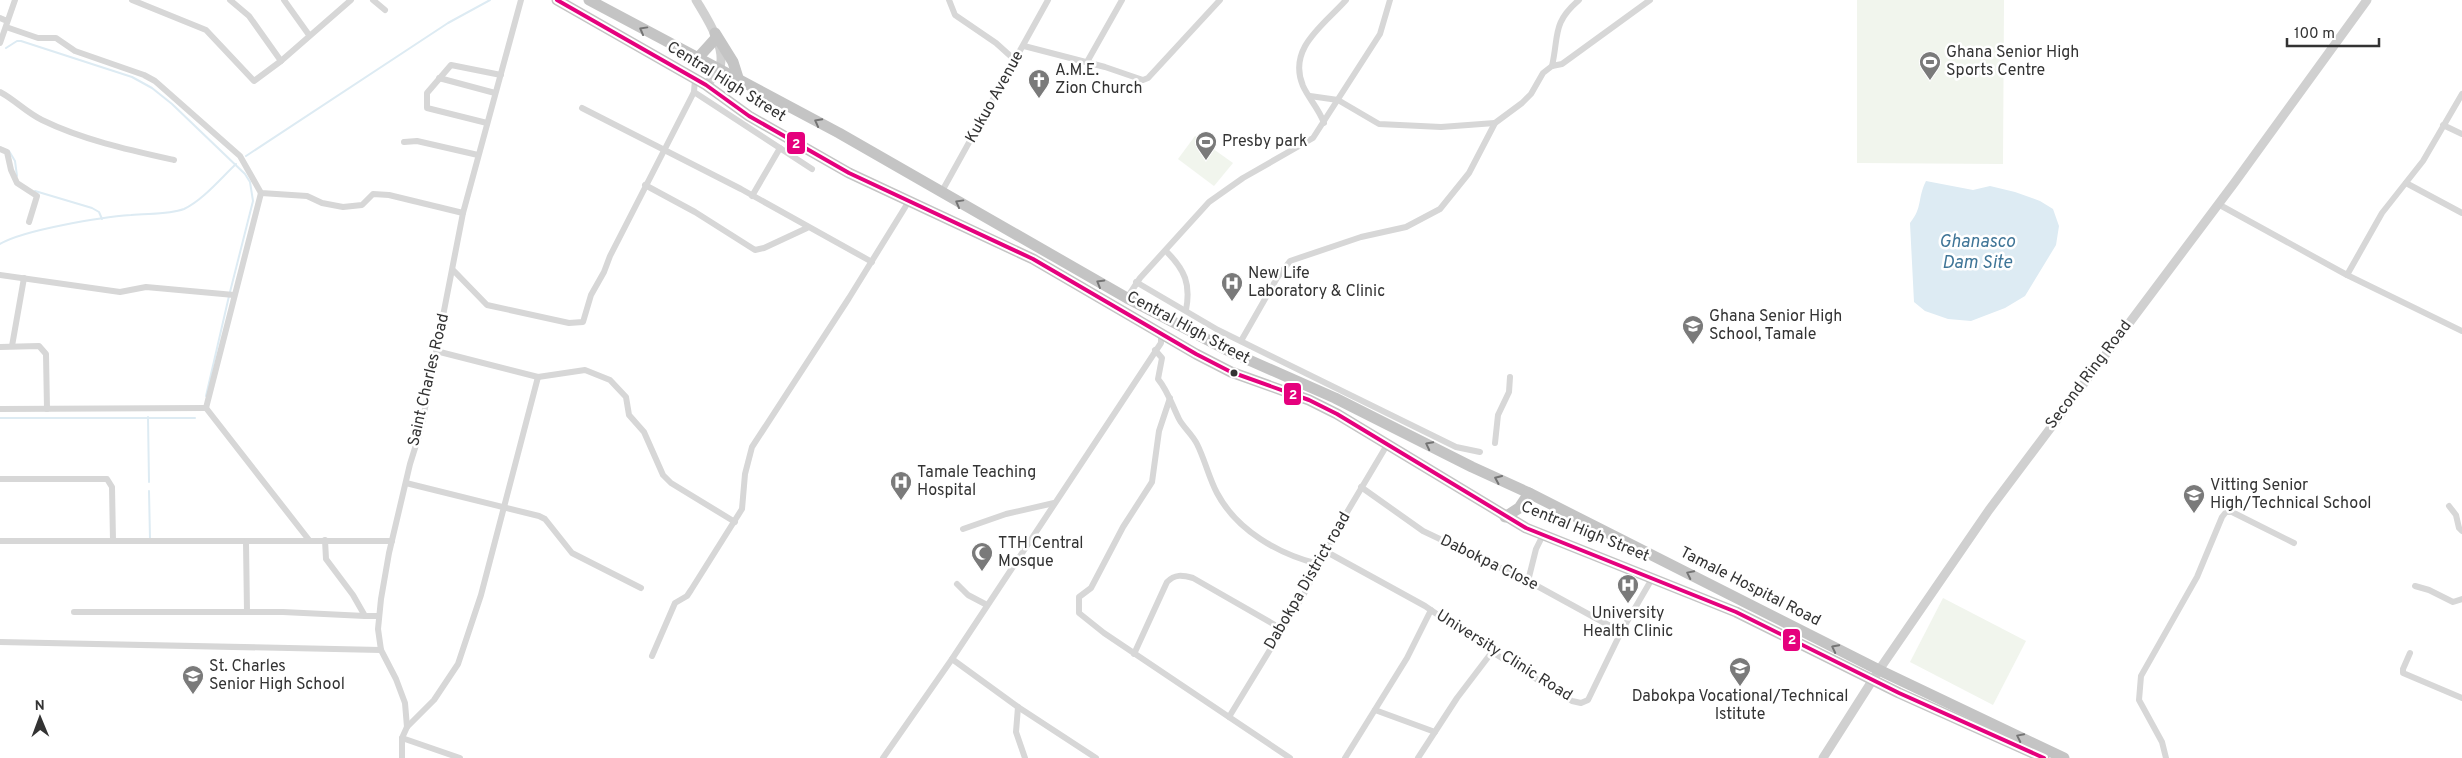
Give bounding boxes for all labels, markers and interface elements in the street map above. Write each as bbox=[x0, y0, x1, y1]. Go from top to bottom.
scale bar bbox=[2287, 15, 2380, 47]
text: 100 m bbox=[2294, 25, 2335, 44]
one-way arrow bbox=[639, 26, 648, 36]
street label: Central High Street bbox=[663, 37, 789, 127]
place label: Ghana Senior High Sports Centre bbox=[1946, 43, 2079, 81]
street label: Kukuo Avenue bbox=[961, 47, 1029, 147]
sports icon: Ghana Senior High Sports Centre bbox=[1918, 50, 1942, 81]
place label: A.M.E. Zion Church bbox=[1055, 61, 1142, 99]
church icon: A.M.E. Zion Church bbox=[1027, 68, 1051, 99]
one-way arrow bbox=[814, 118, 823, 128]
sports icon: Presby park bbox=[1194, 130, 1218, 161]
line badge: 2 bbox=[786, 131, 806, 155]
place label: Presby park bbox=[1222, 132, 1308, 152]
text: 2 bbox=[792, 136, 800, 153]
one-way arrow bbox=[955, 199, 964, 209]
water label: Ghanasco Dam Site bbox=[1939, 231, 2015, 275]
place label: New Life Laboratory & Clinic bbox=[1248, 264, 1385, 302]
hospital icon: New Life Laboratory & Clinic bbox=[1220, 271, 1244, 302]
one-way arrow bbox=[1096, 279, 1105, 289]
street label: Central High Street bbox=[1123, 287, 1253, 369]
place label: Ghana Senior High School, Tamale bbox=[1709, 307, 1842, 345]
street label: Saint Charles Road bbox=[404, 312, 454, 448]
school or university icon: Ghana Senior High School, Tamale bbox=[1681, 314, 1705, 345]
street label: Second Ring Road bbox=[2042, 317, 2136, 433]
unlabelled marker bbox=[1229, 368, 1239, 378]
line badge: 2 bbox=[1283, 382, 1302, 406]
text: 2 bbox=[1289, 387, 1297, 404]
one-way arrow bbox=[1425, 441, 1434, 451]
place label: Tamale Teaching Hospital bbox=[917, 463, 1036, 501]
hospital icon: Tamale Teaching Hospital bbox=[889, 470, 913, 501]
one-way arrow bbox=[1494, 474, 1503, 485]
place label: Vitting Senior High/Technical School bbox=[2210, 476, 2372, 514]
school or university icon: Vitting Senior High/Technical School bbox=[2182, 483, 2206, 514]
street label: Central High Street bbox=[1518, 497, 1652, 567]
street label: Dabokpa District road bbox=[1260, 509, 1356, 653]
street label: Dabokpa Close bbox=[1437, 531, 1541, 595]
place label: TTH Central Mosque bbox=[998, 534, 1084, 572]
mosque icon: TTH Central Mosque bbox=[970, 541, 994, 572]
street label: Tamale Hospital Road bbox=[1676, 543, 1824, 631]
one-way arrow bbox=[1686, 570, 1695, 581]
hospital icon: University Health Clinic bbox=[1616, 573, 1640, 604]
place label: University Health Clinic bbox=[1583, 604, 1673, 642]
street label: University Clinic Road bbox=[1432, 606, 1576, 706]
line badge: 2 bbox=[1782, 628, 1801, 652]
text: 2 bbox=[1788, 632, 1796, 649]
one-way arrow bbox=[1831, 644, 1840, 654]
school or university icon: Dabokpa Vocational/Technical Istitute bbox=[1728, 656, 1752, 687]
place label: St. Charles Senior High School bbox=[209, 657, 345, 695]
school or university icon: St. Charles Senior High School bbox=[181, 664, 205, 695]
place label: Dabokpa Vocational/Technical Istitute bbox=[1632, 687, 1848, 725]
north arrow bbox=[15, 693, 65, 743]
text: N bbox=[35, 698, 45, 715]
one-way arrow bbox=[2016, 732, 2025, 743]

